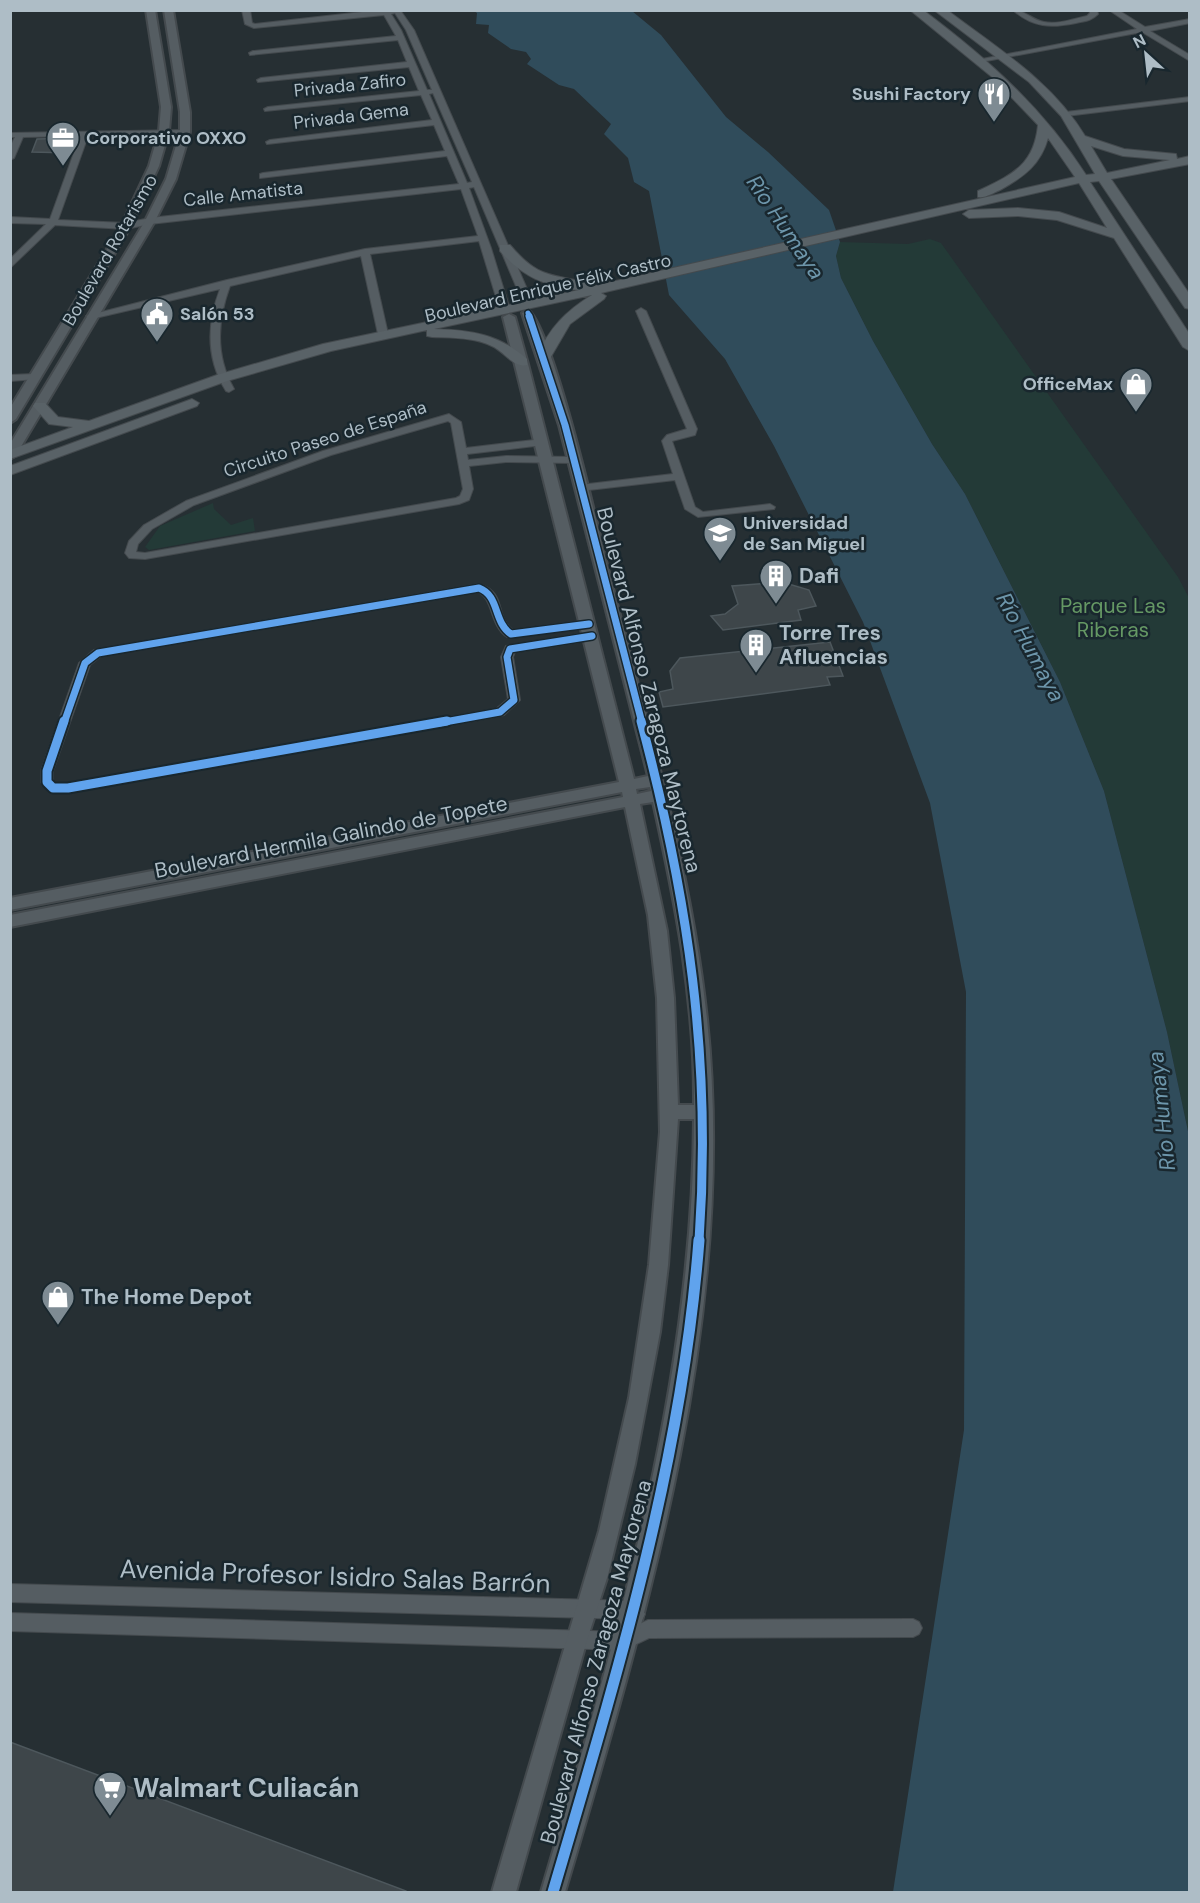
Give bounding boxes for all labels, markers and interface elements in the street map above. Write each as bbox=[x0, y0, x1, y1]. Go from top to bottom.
north arrow bbox=[1116, 24, 1176, 84]
text: N bbox=[1129, 29, 1149, 53]
street label: Privada Zafiro bbox=[293, 67, 407, 103]
restaurant icon: Sushi Factory bbox=[976, 76, 1012, 123]
place label: Sushi Factory bbox=[852, 82, 971, 106]
street label: Privada Gema bbox=[292, 97, 410, 135]
office icon: Corporativo OXXO bbox=[45, 120, 81, 167]
place label: Corporativo OXXO bbox=[86, 126, 246, 150]
water label: Río Humaya bbox=[740, 169, 831, 285]
street label: Boulevard Rotarismo bbox=[57, 170, 163, 330]
street label: Calle Amatista bbox=[182, 176, 304, 212]
street label: Boulevard Enrique Félix Castro bbox=[423, 248, 673, 328]
public building icon: Salón 53 bbox=[139, 296, 175, 343]
place label: Salón 53 bbox=[180, 302, 255, 326]
shop icon: OfficeMax bbox=[1118, 366, 1154, 413]
place label: OfficeMax bbox=[1023, 372, 1113, 396]
street label: Circuito Paseo de España bbox=[220, 395, 430, 483]
street label: Boulevard Alfonso Zaragoza Maytorena bbox=[590, 504, 708, 876]
place label: Universidad de San Miguel bbox=[743, 511, 865, 556]
school or university icon: Universidad de San Miguel bbox=[702, 515, 738, 562]
building icon: Dafi bbox=[758, 558, 794, 605]
place label: Dafi bbox=[799, 562, 839, 590]
water label: Río Humaya bbox=[990, 587, 1072, 707]
park label: Parque Las Riberas bbox=[1060, 592, 1166, 644]
place label: Torre Tres Afluencias bbox=[779, 619, 888, 671]
building icon: Torre Tres Afluencias bbox=[738, 627, 774, 674]
street label: Boulevard Hermila Galindo de Topete bbox=[152, 789, 510, 885]
water label: Río Humaya bbox=[1141, 1050, 1182, 1172]
shop icon: The Home Depot bbox=[40, 1279, 76, 1326]
place label: The Home Depot bbox=[81, 1283, 252, 1311]
street label: Boulevard Alfonso Zaragoza Maytorena bbox=[534, 1477, 658, 1847]
street label: Avenida Profesor Isidro Salas Barrón bbox=[119, 1551, 551, 1601]
supermarket icon: Walmart Culiacán bbox=[92, 1770, 128, 1817]
place label: Walmart Culiacán bbox=[133, 1771, 359, 1805]

